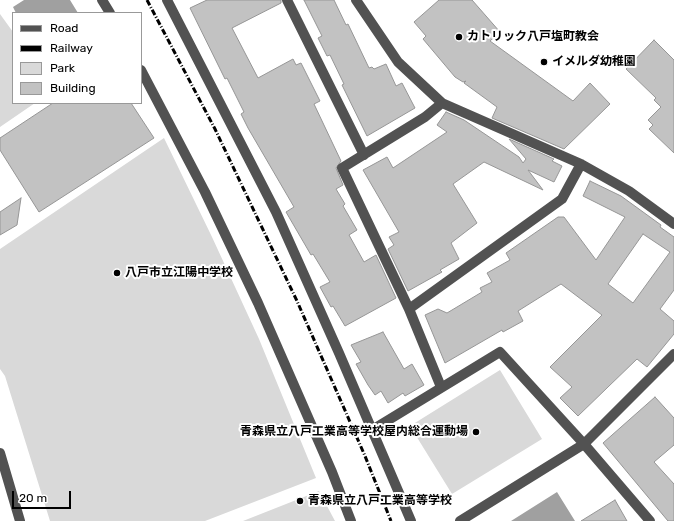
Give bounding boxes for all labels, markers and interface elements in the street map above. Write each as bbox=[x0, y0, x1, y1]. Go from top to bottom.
legend bbox=[12, 12, 142, 104]
text: Road bbox=[50, 21, 78, 35]
place label: カトリック八戸塩町教会 bbox=[467, 30, 599, 44]
marker: カトリック八戸塩町教会 bbox=[454, 32, 464, 42]
text: Railway bbox=[50, 41, 93, 55]
place label: イメルダ幼稚園 bbox=[552, 55, 636, 69]
marker: イメルダ幼稚園 bbox=[539, 57, 549, 67]
text: Park bbox=[50, 61, 75, 75]
text: Building bbox=[50, 81, 96, 95]
place label: 八戸市立江陽中学校 bbox=[125, 266, 233, 280]
marker: 八戸市立江陽中学校 bbox=[112, 268, 122, 278]
place label: 青森県立八戸工業高等学校屋内総合運動場 bbox=[240, 425, 468, 439]
marker: 青森県立八戸工業高等学校屋内総合運動場 bbox=[471, 427, 481, 437]
scale bar bbox=[14, 483, 73, 509]
text: 20 m bbox=[19, 491, 47, 505]
place label: 青森県立八戸工業高等学校 bbox=[308, 494, 452, 508]
marker: 青森県立八戸工業高等学校 bbox=[295, 496, 305, 506]

